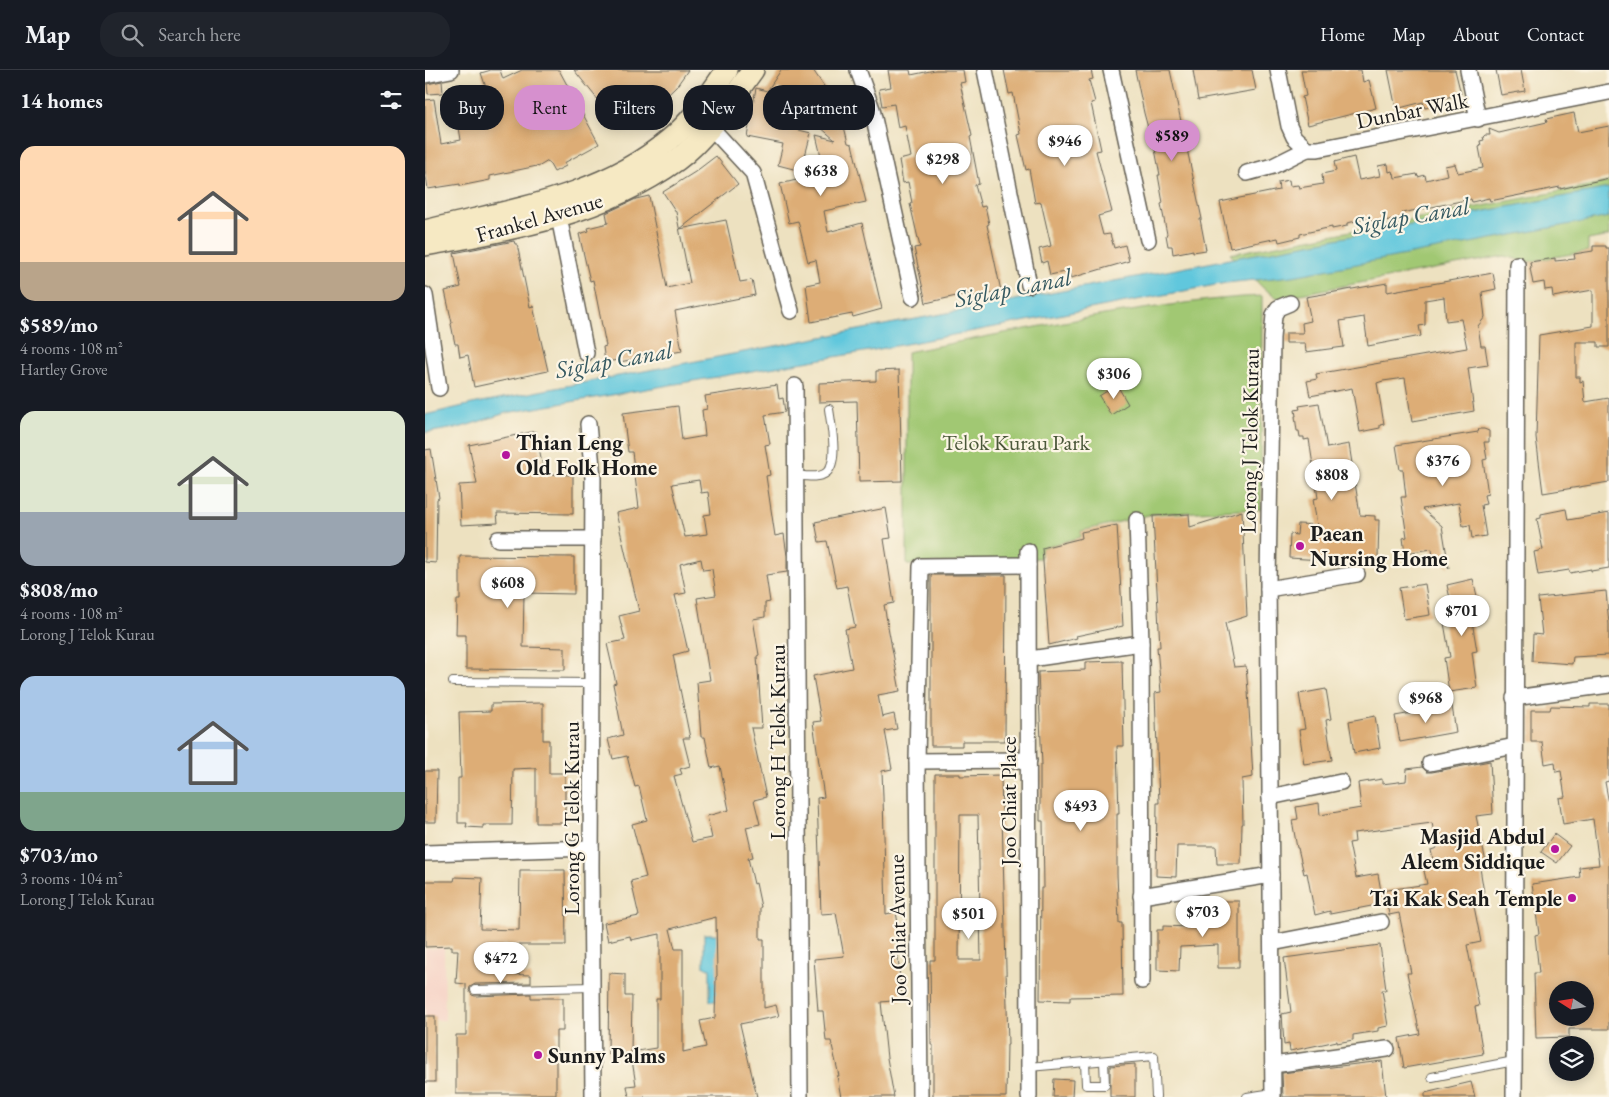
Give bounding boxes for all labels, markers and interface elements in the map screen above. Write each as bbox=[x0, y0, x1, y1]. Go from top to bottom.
search box bbox=[100, 12, 450, 57]
text: Map bbox=[25, 19, 70, 50]
icon: search bbox=[118, 21, 146, 49]
text: Search here bbox=[158, 22, 241, 47]
text: Home bbox=[1320, 23, 1365, 46]
text: Map bbox=[1393, 23, 1425, 46]
text: About bbox=[1453, 23, 1499, 46]
text: Contact bbox=[1527, 23, 1584, 46]
chip: Buy bbox=[440, 85, 504, 130]
chip: Rent bbox=[514, 85, 585, 130]
chip: Filters bbox=[595, 85, 673, 130]
chip: New bbox=[683, 85, 753, 130]
chip: Apartment bbox=[763, 85, 875, 130]
street label: Dunbar Walk bbox=[1354, 85, 1471, 136]
icon: filters bbox=[377, 86, 405, 114]
text: 14 homes bbox=[20, 87, 103, 114]
pin: $589 bbox=[1142, 119, 1202, 162]
pin: $946 bbox=[1035, 124, 1095, 167]
text: $589 bbox=[1156, 125, 1188, 146]
text: $946 bbox=[1049, 130, 1081, 151]
pin: $298 bbox=[913, 142, 973, 185]
text: $298 bbox=[927, 148, 959, 169]
pin: $638 bbox=[791, 154, 851, 197]
text: $638 bbox=[805, 160, 837, 181]
icon: home bbox=[168, 178, 258, 268]
street label: Frankel Avenue bbox=[472, 185, 606, 249]
water label: Siglap Canal bbox=[1349, 190, 1473, 241]
water label: Siglap Canal bbox=[951, 261, 1075, 314]
text: $589/mo bbox=[20, 311, 98, 338]
water label: Siglap Canal bbox=[552, 334, 676, 385]
text: 4 rooms · 108 m² bbox=[20, 338, 123, 359]
street label: Lorong J Telok Kurau bbox=[1233, 348, 1266, 534]
pin: $306 bbox=[1084, 358, 1144, 400]
text: Hartley Grove bbox=[20, 359, 108, 380]
text: $306 bbox=[1098, 363, 1130, 384]
place label: Thian Leng Old Folk Home bbox=[516, 428, 657, 482]
park label: Telok Kurau Park bbox=[942, 428, 1091, 457]
icon: home bbox=[168, 443, 258, 533]
pin: $376 bbox=[1413, 444, 1473, 487]
marker: Thian Leng Old Folk Home bbox=[500, 449, 512, 461]
text: $376 bbox=[1427, 450, 1459, 471]
pin: $808 bbox=[1302, 458, 1362, 501]
text: $808 bbox=[1316, 464, 1348, 485]
place label: Paean Nursing Home bbox=[1310, 519, 1448, 573]
marker: Paean Nursing Home bbox=[1294, 540, 1306, 552]
pin: $608 bbox=[478, 566, 538, 609]
text: $608 bbox=[492, 572, 524, 593]
text: $808/mo bbox=[20, 576, 98, 603]
pin: $701 bbox=[1432, 594, 1492, 637]
text: $701 bbox=[1446, 600, 1478, 621]
text: 4 rooms · 108 m² bbox=[20, 603, 123, 624]
text: Lorong J Telok Kurau bbox=[20, 624, 155, 645]
street label: Lorong H Telok Kurau bbox=[763, 644, 792, 840]
pin: $968 bbox=[1396, 682, 1456, 724]
text: $968 bbox=[1410, 687, 1442, 708]
icon: home bbox=[168, 708, 258, 798]
street label: Lorong G Telok Kurau bbox=[557, 721, 586, 915]
street label: Joo Chiat Place bbox=[994, 736, 1023, 868]
pin: $493 bbox=[1051, 790, 1111, 832]
text: $493 bbox=[1065, 795, 1097, 816]
place label: Masjid Abdul Aleem Siddique bbox=[1400, 822, 1545, 876]
text: $703/mo bbox=[20, 841, 98, 868]
marker: Masjid Abdul Aleem Siddique bbox=[1549, 843, 1561, 855]
street label: Joo Chiat Avenue bbox=[882, 854, 913, 1006]
text: 3 rooms · 104 m² bbox=[20, 868, 123, 889]
place label: Tai Kak Seah Temple bbox=[1370, 884, 1562, 913]
text: Lorong J Telok Kurau bbox=[20, 889, 155, 910]
marker: Tai Kak Seah Temple bbox=[1566, 892, 1578, 904]
pin: $703 bbox=[1173, 896, 1233, 938]
pin: $501 bbox=[939, 898, 999, 940]
text: $703 bbox=[1187, 901, 1219, 922]
text: $501 bbox=[953, 903, 985, 924]
pin: $472 bbox=[471, 942, 531, 984]
text: $472 bbox=[485, 947, 517, 968]
north arrow bbox=[1549, 981, 1594, 1026]
map controls bbox=[1549, 981, 1594, 1081]
button: layers bbox=[1549, 1036, 1594, 1081]
place label: Sunny Palms bbox=[548, 1041, 666, 1070]
marker: Sunny Palms bbox=[532, 1049, 544, 1061]

